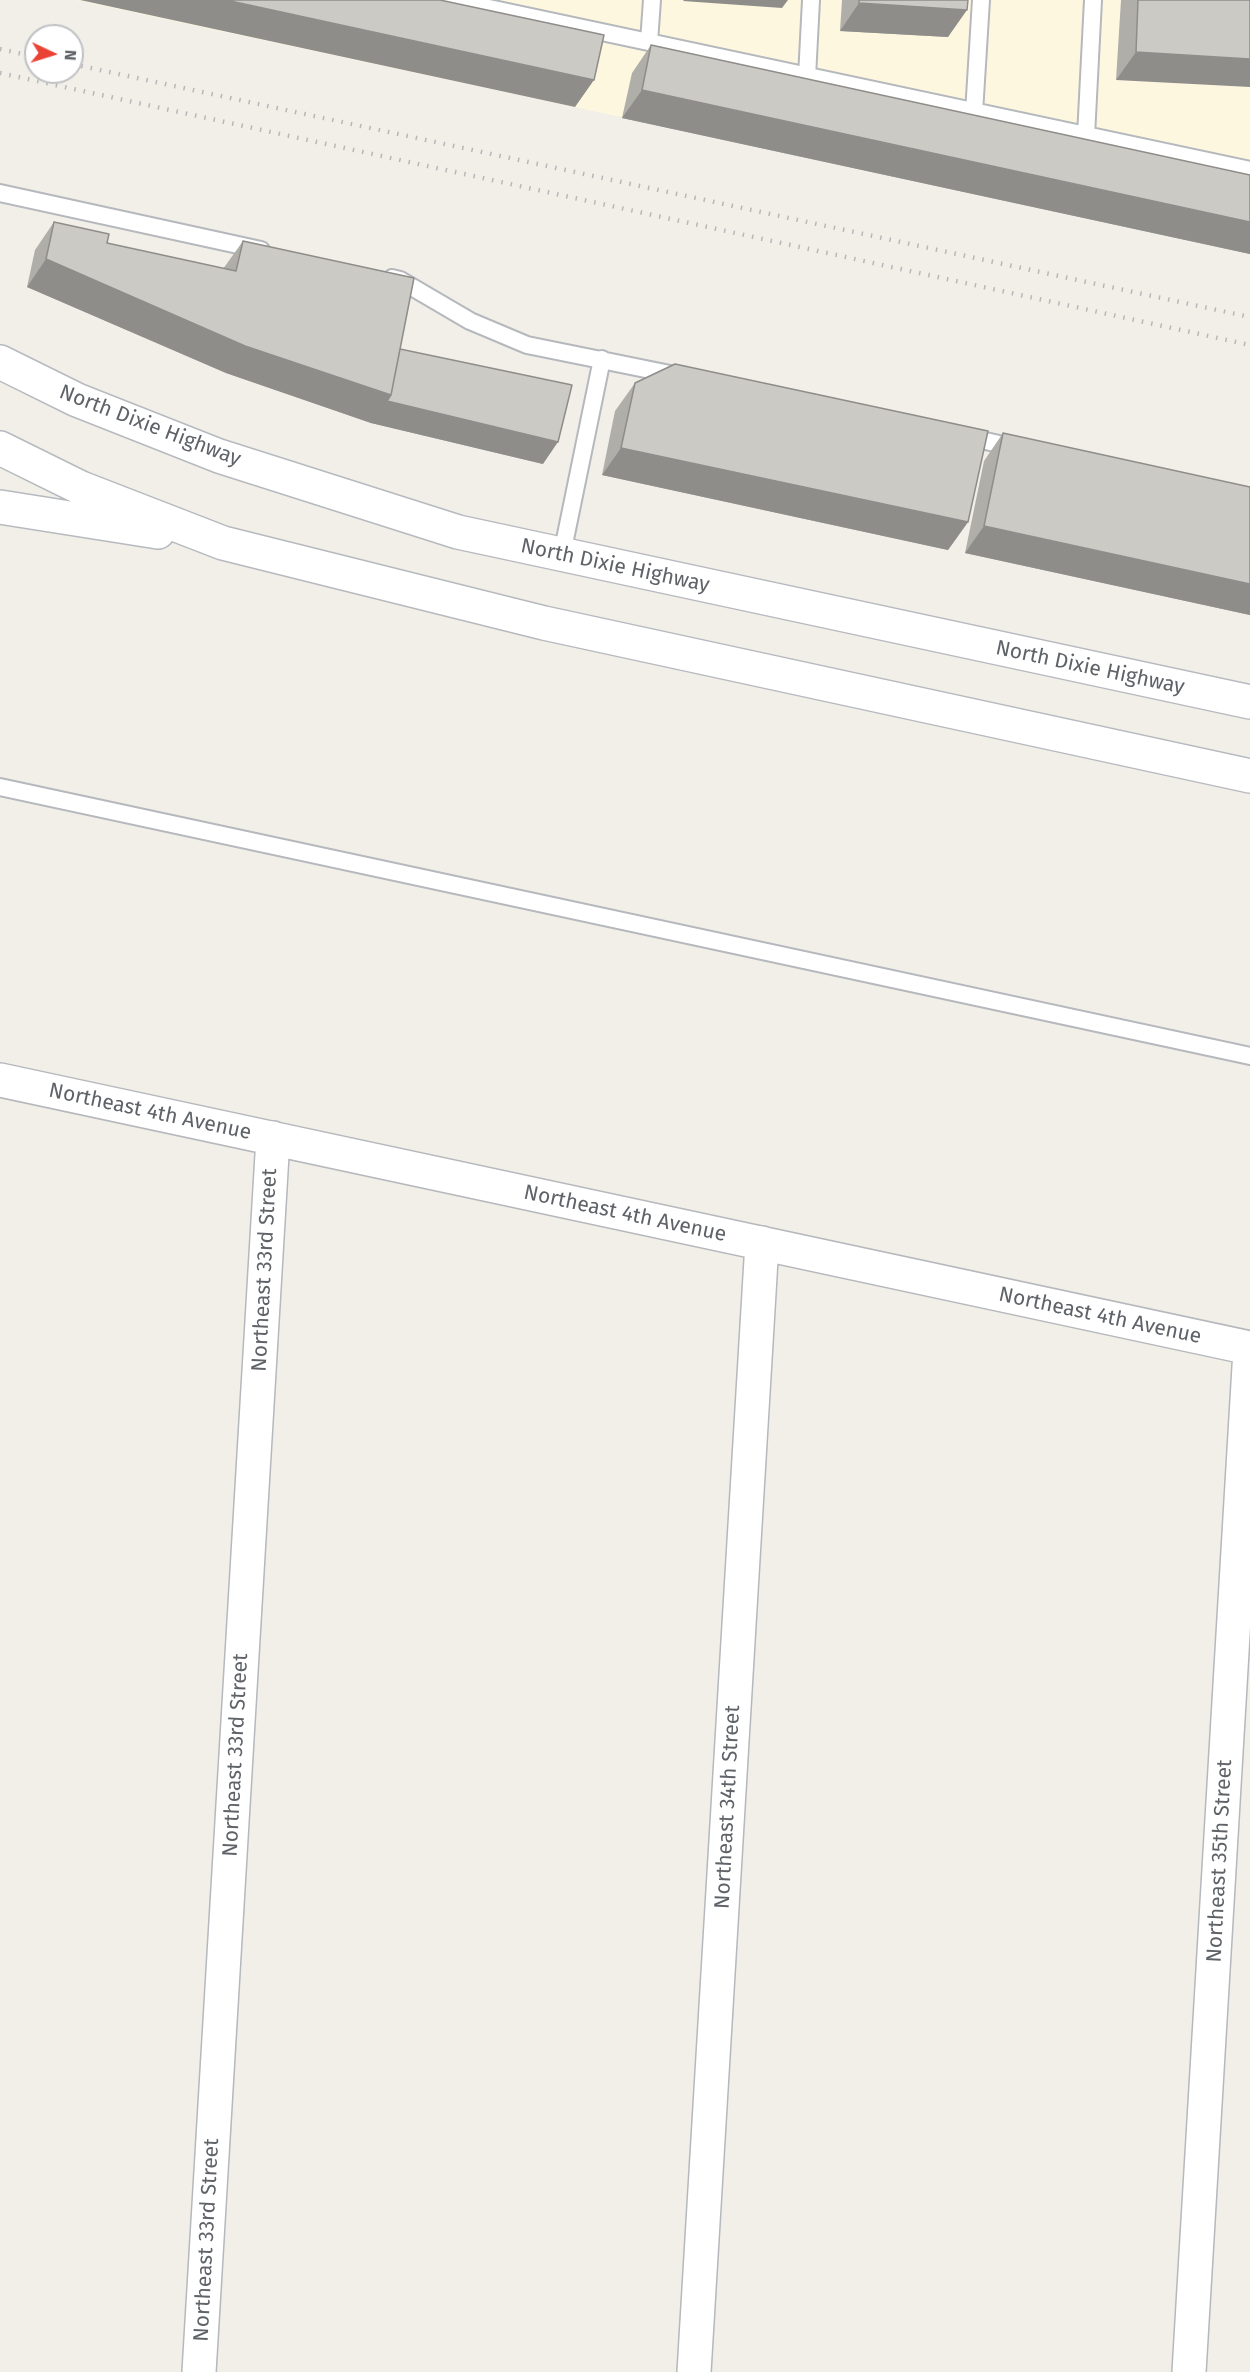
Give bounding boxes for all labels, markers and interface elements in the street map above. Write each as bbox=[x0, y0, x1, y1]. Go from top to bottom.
north arrow bbox=[24, 24, 84, 84]
text: N bbox=[61, 49, 80, 61]
street label: North Dixie Highway bbox=[56, 380, 244, 472]
street label: North Dixie Highway bbox=[518, 534, 712, 598]
street label: North Dixie Highway bbox=[993, 636, 1187, 700]
street label: Northeast 4th Avenue bbox=[46, 1078, 254, 1146]
street label: Northeast 33rd Street bbox=[247, 1168, 283, 1372]
street label: Northeast 4th Avenue bbox=[521, 1180, 729, 1248]
street label: Northeast 4th Avenue bbox=[996, 1282, 1204, 1350]
street label: Northeast 33rd Street bbox=[218, 1653, 254, 1857]
street label: Northeast 34th Street bbox=[710, 1704, 746, 1910]
street label: Northeast 35th Street bbox=[1202, 1759, 1238, 1963]
street label: Northeast 33rd Street bbox=[189, 2138, 225, 2342]

